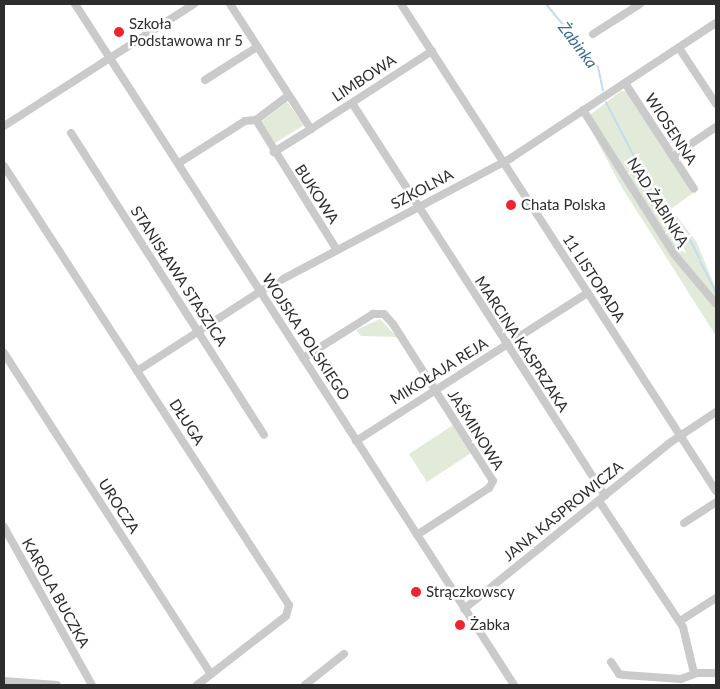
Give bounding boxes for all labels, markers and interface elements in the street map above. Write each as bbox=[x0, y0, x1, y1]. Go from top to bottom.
place label: Szkoła Podstawowa nr 5 bbox=[129, 14, 243, 49]
water label: Żabinka bbox=[554, 18, 602, 72]
marker: Szkoła Podstawowa nr 5 bbox=[113, 26, 125, 38]
street label: LIMBOWA bbox=[329, 51, 399, 105]
street label: WIOSENNA bbox=[641, 90, 701, 168]
street label: NAD ŻABINKĄ bbox=[623, 154, 693, 250]
street label: BUKOWA bbox=[291, 161, 343, 227]
street label: SZKOLNA bbox=[388, 165, 456, 213]
place label: Chata Polska bbox=[521, 196, 606, 214]
marker: Chata Polska bbox=[505, 199, 517, 211]
street label: STANISŁAWA STASZICA bbox=[127, 202, 231, 350]
street label: 11 LISTOPADA bbox=[559, 231, 629, 325]
street label: WOJSKA POLSKIEGO bbox=[258, 270, 354, 404]
street label: MARCINA KASPRZAKA bbox=[471, 272, 573, 416]
street label: MIKOŁAJA REJA bbox=[387, 334, 491, 408]
street label: JAŚMINOWA bbox=[444, 387, 508, 473]
street label: DŁUGA bbox=[166, 396, 208, 448]
street label: JANA KASPROWICZA bbox=[499, 457, 627, 565]
street label: UROCZA bbox=[95, 475, 143, 537]
street label: KAROLA BUCZKA bbox=[18, 535, 94, 651]
place label: Strączkowscy bbox=[426, 583, 515, 601]
marker: Strączkowscy bbox=[410, 586, 422, 598]
place label: Żabka bbox=[470, 616, 510, 634]
marker: Żabka bbox=[454, 619, 466, 631]

